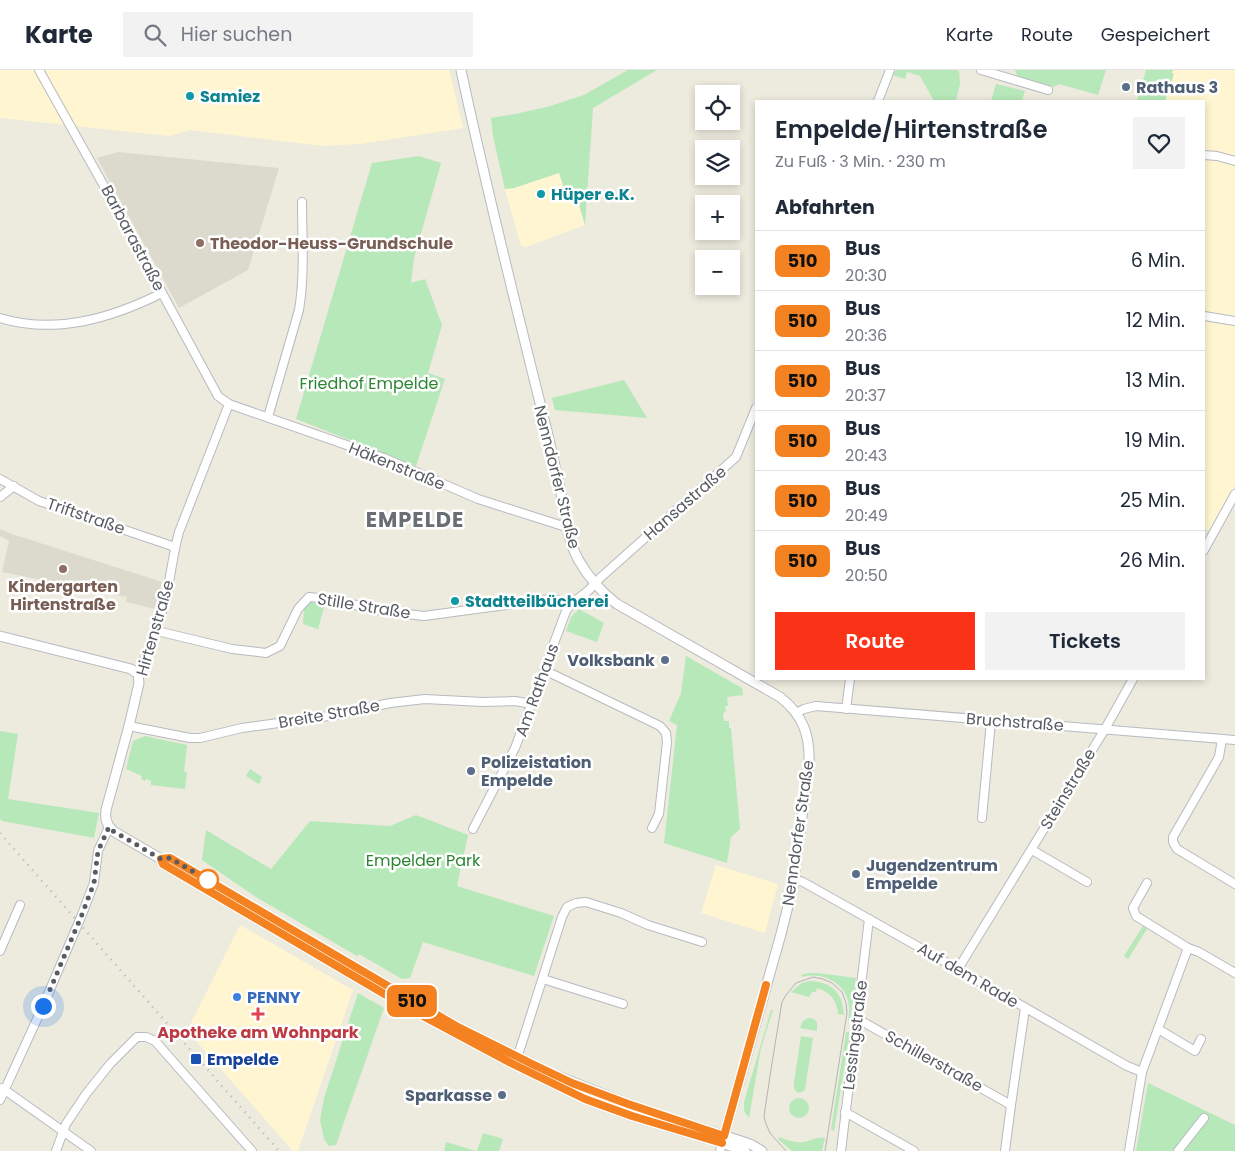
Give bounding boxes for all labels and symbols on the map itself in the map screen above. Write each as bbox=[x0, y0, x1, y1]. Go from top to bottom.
place label: Rathaus 3 bbox=[1136, 76, 1218, 99]
marker: Rathaus 3 bbox=[1120, 81, 1132, 93]
place label: Samiez bbox=[200, 85, 260, 108]
marker: Samiez bbox=[184, 90, 196, 102]
street label: Barbarastraße bbox=[95, 181, 171, 295]
place label: Hüper e.K. bbox=[551, 183, 634, 206]
marker: Hüper e.K. bbox=[535, 188, 547, 200]
place label: Theodor-Heuss-Grundschule bbox=[210, 232, 453, 255]
marker: Theodor-Heuss-Grundschule bbox=[194, 237, 206, 249]
park label: Friedhof Empelde bbox=[300, 372, 438, 395]
street label: Nenndorfer Straße bbox=[528, 403, 586, 551]
street label: Häkenstraße bbox=[345, 436, 449, 496]
street label: Hansastraße bbox=[639, 460, 731, 545]
street label: Triftstraße bbox=[44, 492, 128, 540]
district label: EMPELDE bbox=[366, 505, 464, 534]
marker: Kindergarten Hirtenstraße bbox=[57, 563, 69, 575]
place label: Kindergarten Hirtenstraße bbox=[8, 575, 118, 616]
street label: Hirtenstraße bbox=[130, 577, 180, 679]
street label: Stille Straße bbox=[316, 587, 412, 625]
place label: Stadtteilbücherei bbox=[465, 590, 609, 613]
marker: Stadtteilbücherei bbox=[449, 595, 461, 607]
street label: Am Rathaus bbox=[510, 640, 564, 740]
place label: Volksbank bbox=[567, 649, 655, 672]
marker: Volksbank bbox=[659, 654, 671, 666]
street label: Breite Straße bbox=[277, 694, 382, 734]
street label: Bruchstraße bbox=[965, 707, 1065, 737]
street label: Steinstraße bbox=[1035, 744, 1101, 834]
place label: Polizeistation Empelde bbox=[481, 751, 592, 792]
street label: Nenndorfer Straße bbox=[776, 759, 820, 907]
marker: Polizeistation Empelde bbox=[465, 765, 477, 777]
park label: Empelder Park bbox=[366, 849, 481, 872]
place label: Jugendzentrum Empelde bbox=[866, 854, 998, 895]
marker: Jugendzentrum Empelde bbox=[850, 868, 862, 880]
unlabelled marker bbox=[197, 869, 219, 891]
street label: Auf dem Rade bbox=[913, 937, 1023, 1013]
street label: Lessingstraße bbox=[837, 979, 873, 1091]
line badge: 510 bbox=[383, 985, 441, 1017]
place label: PENNY bbox=[247, 986, 301, 1009]
marker: PENNY bbox=[231, 991, 243, 1003]
your location bbox=[31, 994, 56, 1019]
marker: Apotheke am Wohnpark bbox=[252, 1008, 264, 1020]
place label: Apotheke am Wohnpark bbox=[157, 1021, 359, 1044]
street label: Schillerstraße bbox=[881, 1025, 987, 1097]
place label: Empelde bbox=[207, 1048, 279, 1071]
marker: Empelde bbox=[189, 1052, 203, 1066]
place label: Sparkasse bbox=[405, 1084, 492, 1107]
marker: Sparkasse bbox=[496, 1089, 508, 1101]

